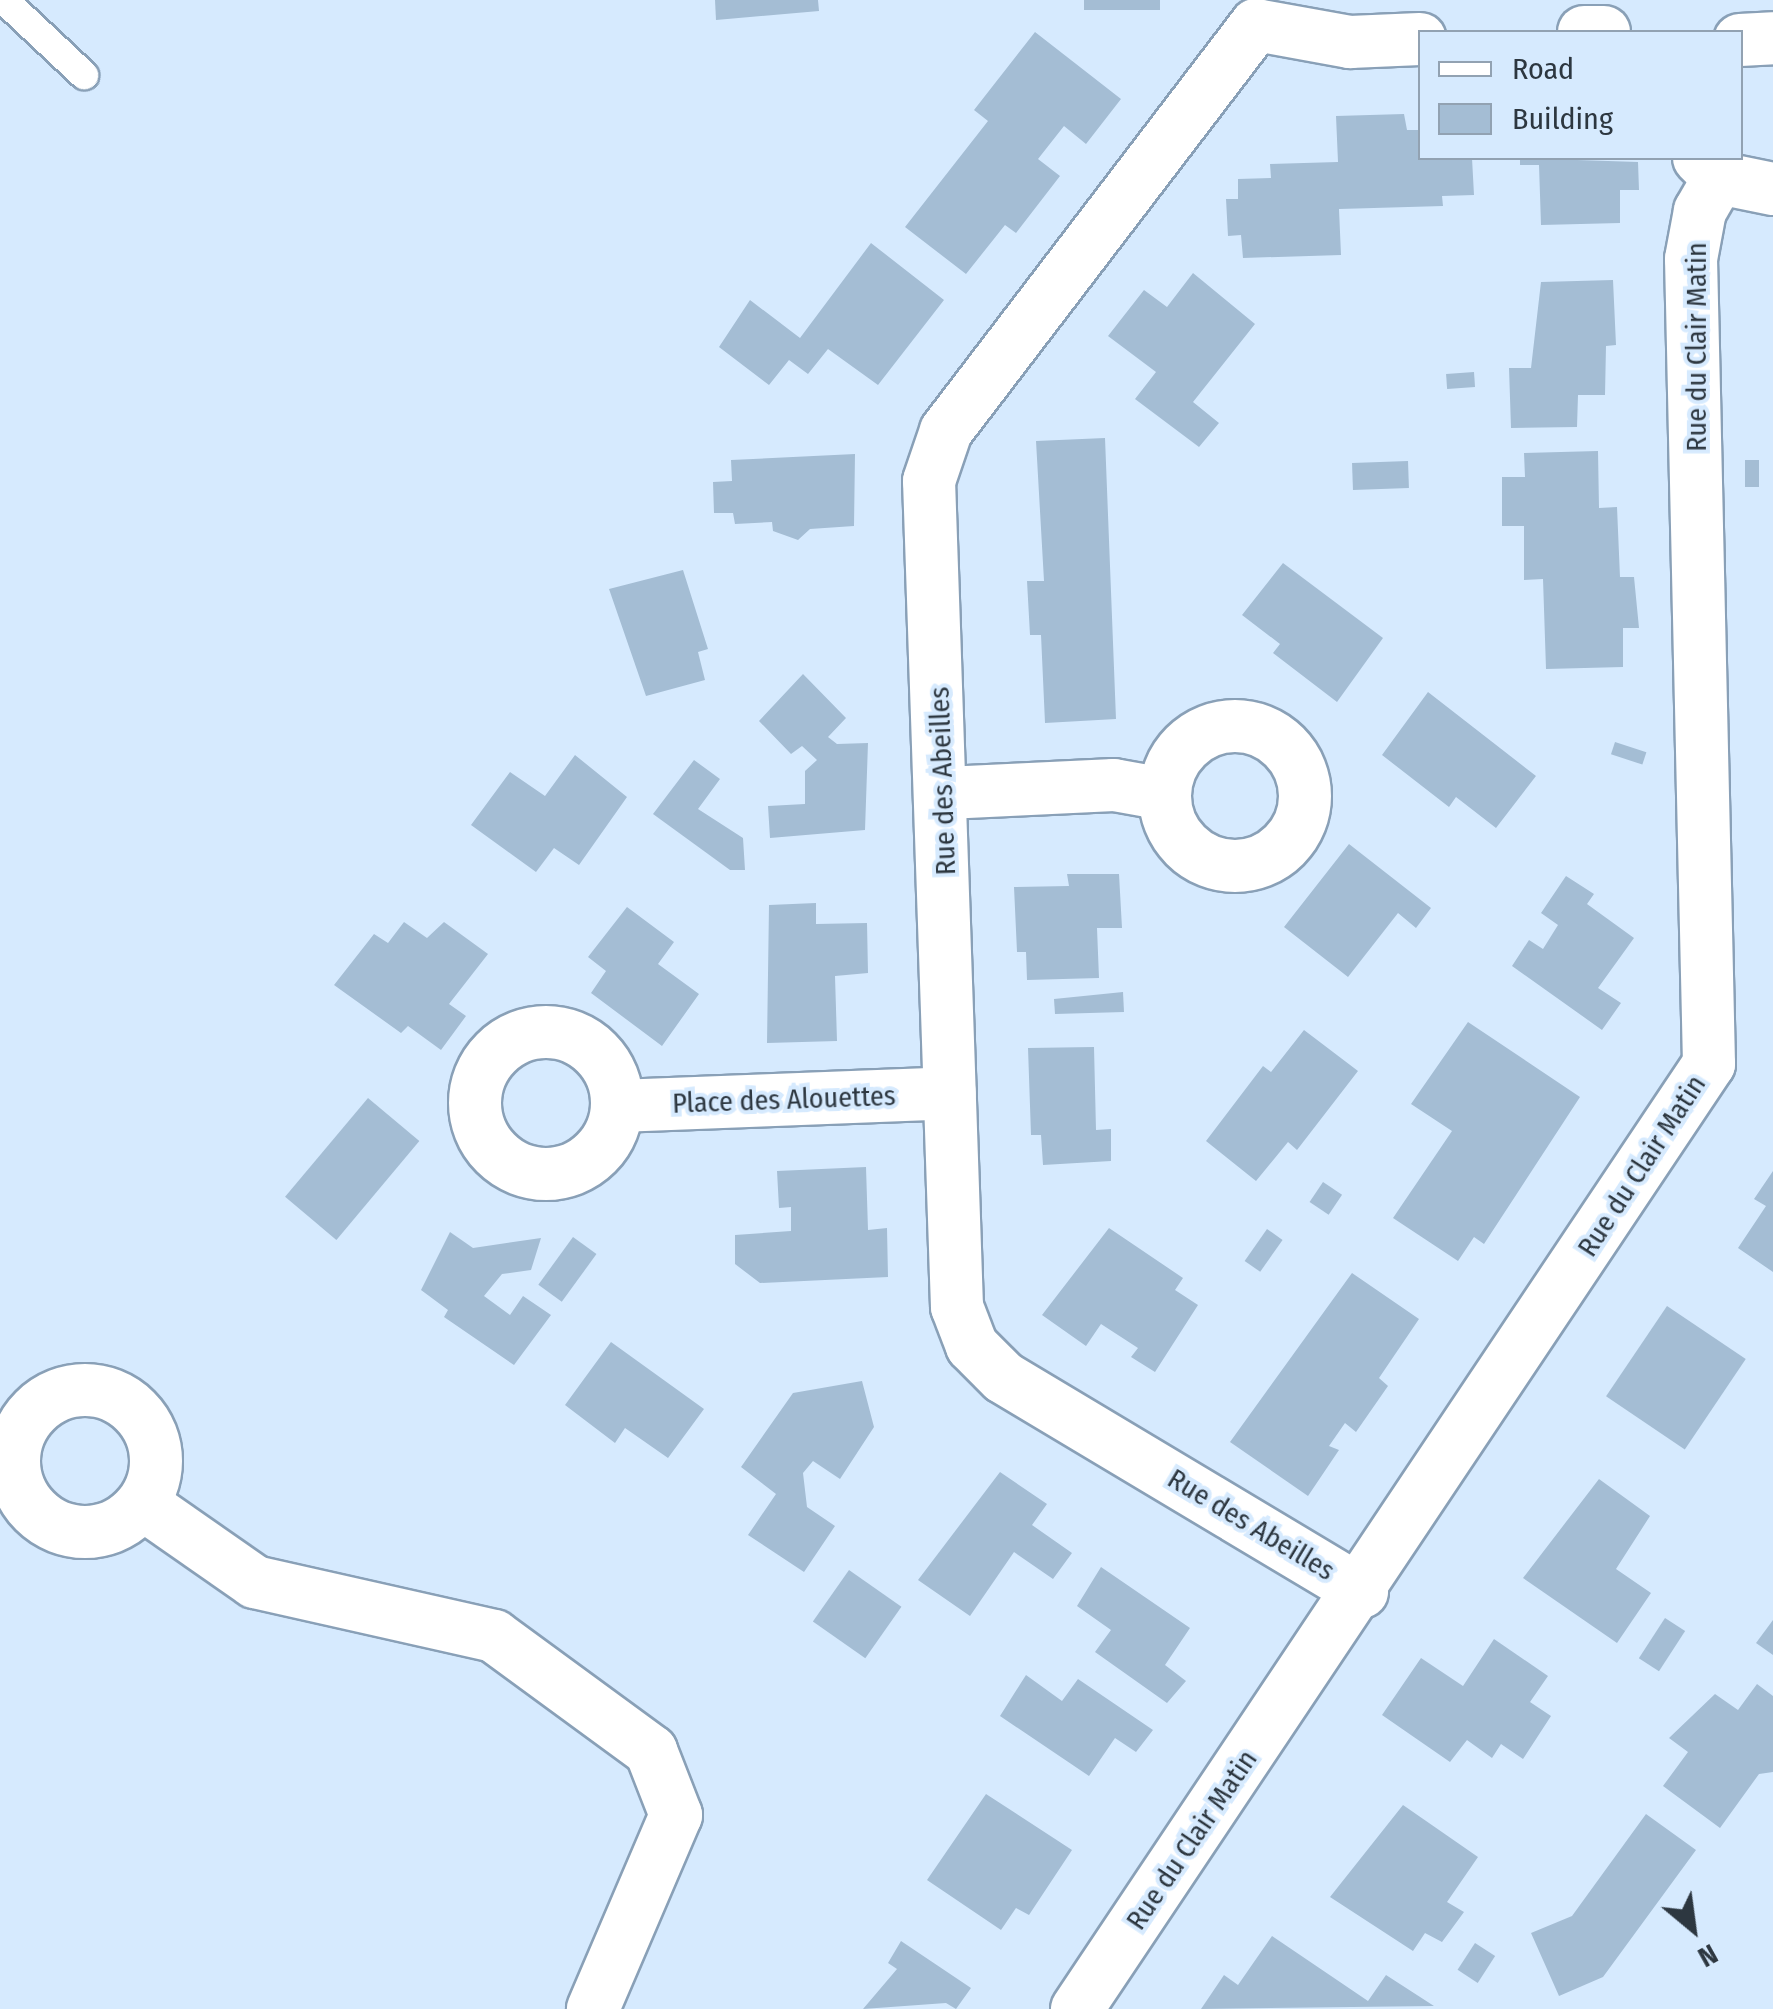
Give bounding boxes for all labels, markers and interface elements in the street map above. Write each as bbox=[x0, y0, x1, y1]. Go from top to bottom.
legend bbox=[1418, 30, 1743, 160]
text: Road bbox=[1512, 51, 1574, 87]
text: Building bbox=[1512, 101, 1613, 137]
street label: Rue du Clair Matin bbox=[1680, 242, 1714, 452]
street label: Rue des Abeilles bbox=[923, 686, 963, 876]
street label: Rue du Clair Matin bbox=[1571, 1069, 1713, 1263]
street label: Place des Alouettes bbox=[672, 1079, 896, 1121]
street label: Rue des Abeilles bbox=[1162, 1462, 1340, 1588]
street label: Rue du Clair Matin bbox=[1120, 1744, 1264, 1936]
north arrow bbox=[1643, 1879, 1743, 1979]
text: N bbox=[1692, 1937, 1723, 1974]

